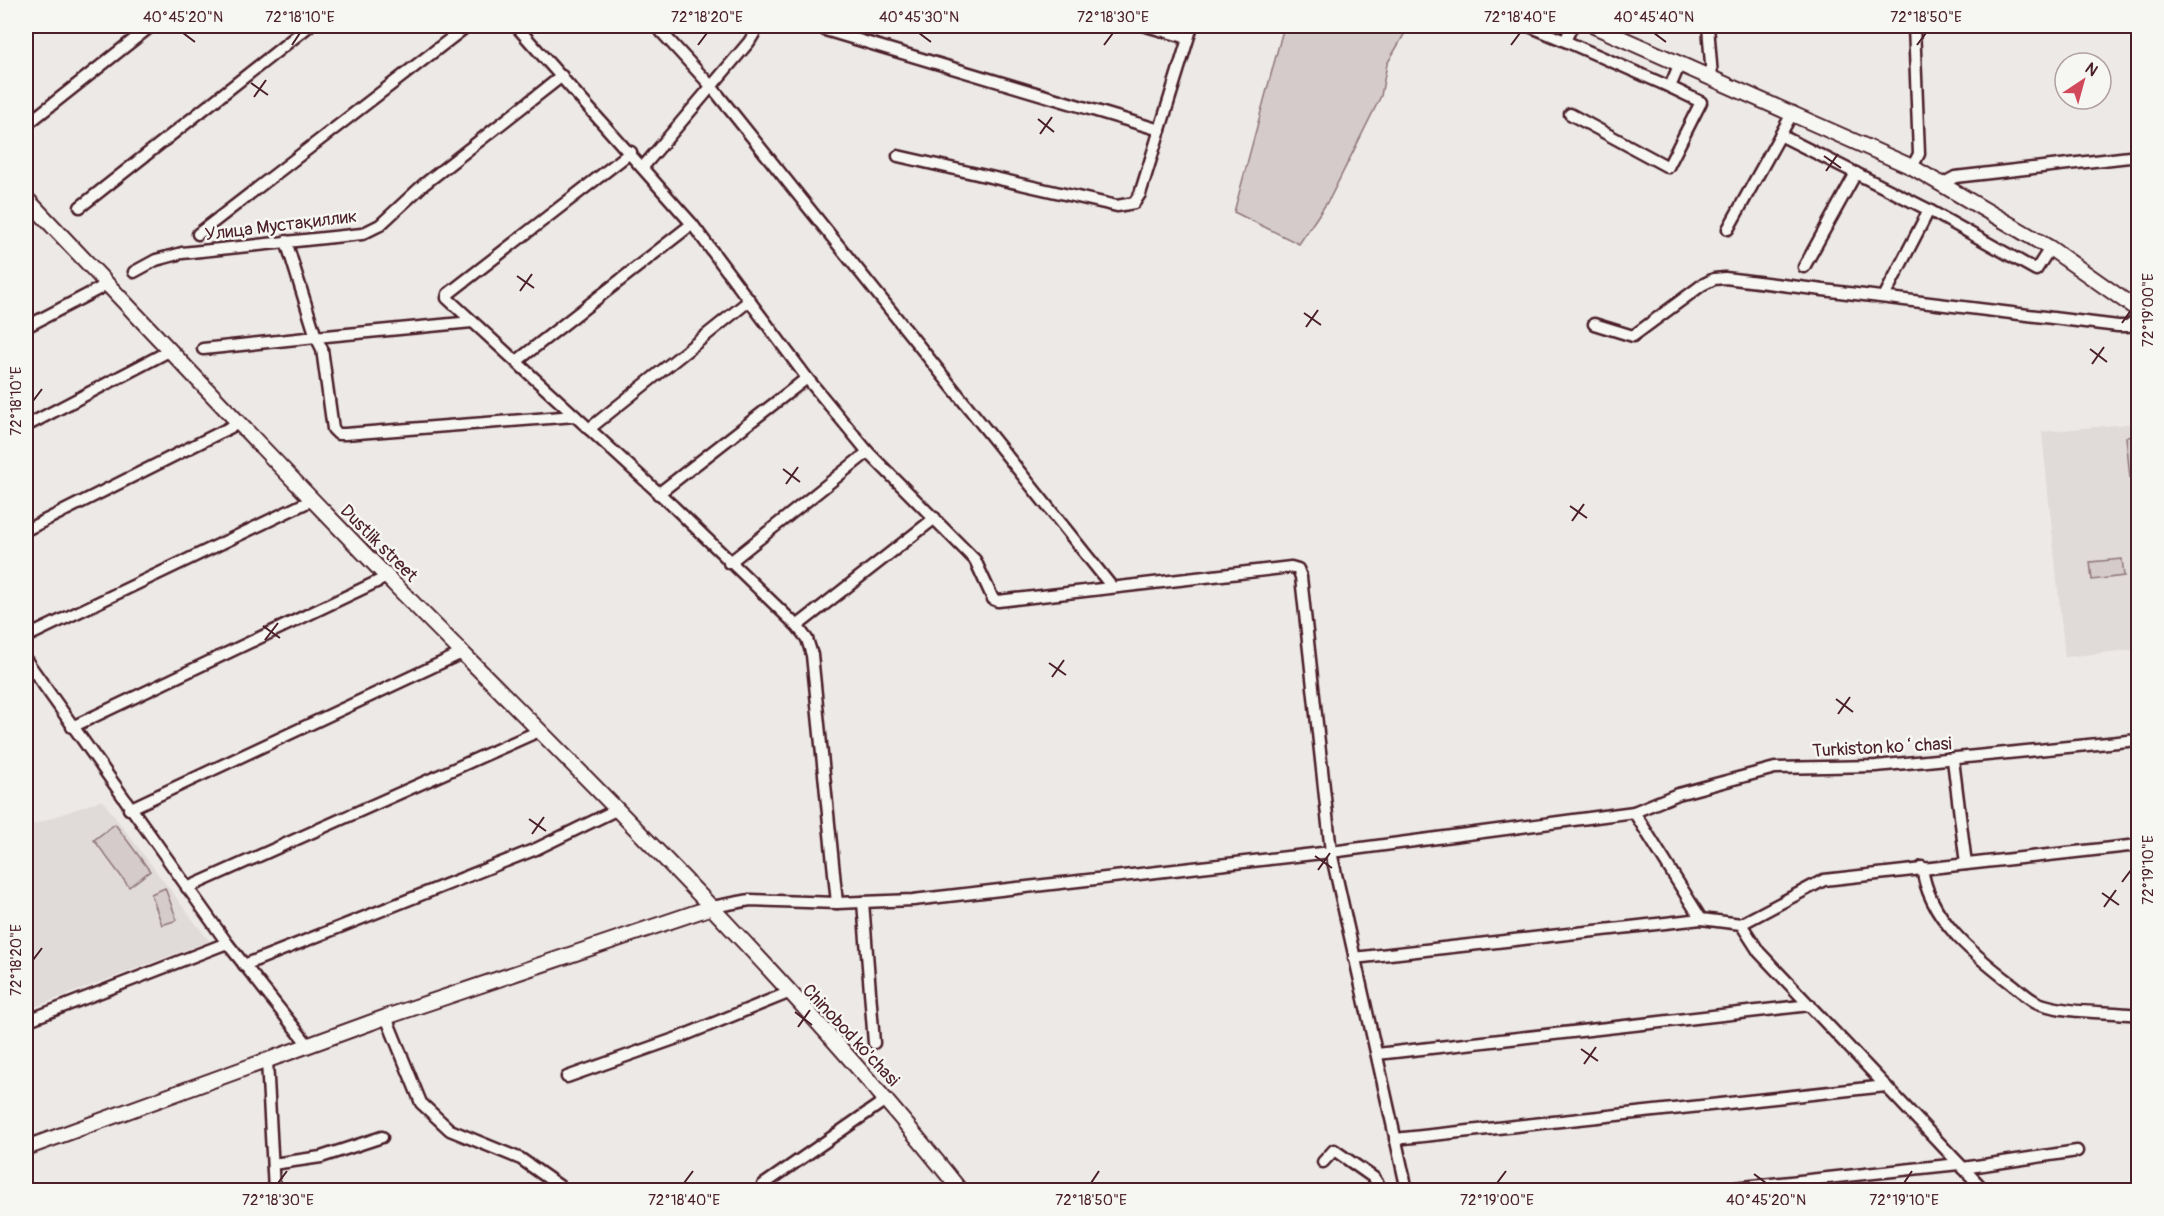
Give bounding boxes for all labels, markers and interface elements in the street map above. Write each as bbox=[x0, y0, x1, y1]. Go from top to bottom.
text: 40°45'20"N bbox=[143, 8, 223, 27]
text: 72°18'10"E bbox=[265, 8, 335, 27]
text: 72°18'20"E bbox=[671, 8, 743, 27]
text: 40°45'30"N bbox=[879, 8, 959, 27]
text: 72°18'30"E bbox=[1077, 8, 1149, 27]
text: 72°18'40"E bbox=[1484, 8, 1556, 27]
text: 40°45'40"N bbox=[1614, 8, 1694, 27]
text: 72°18'50"E bbox=[1890, 8, 1962, 27]
north arrow bbox=[2053, 51, 2113, 111]
text: N bbox=[2081, 58, 2102, 81]
street label: Улица Мустақиллик bbox=[204, 205, 358, 246]
text: 72°19'00"E bbox=[2139, 273, 2158, 347]
text: 72°18'10"E bbox=[7, 366, 26, 436]
street label: Dustlik street bbox=[335, 500, 423, 588]
street label: Turkiston koʻchasi bbox=[1812, 732, 1952, 763]
text: 72°19'10"E bbox=[2139, 835, 2158, 905]
text: 72°18'20"E bbox=[7, 924, 26, 996]
street label: Chinobod ko'chasi bbox=[797, 979, 904, 1092]
text: 72°18'30"E bbox=[242, 1191, 314, 1210]
text: 72°18'40"E bbox=[648, 1191, 720, 1210]
text: 72°18'50"E bbox=[1055, 1191, 1127, 1210]
text: 72°19'00"E bbox=[1460, 1191, 1534, 1210]
text: 40°45'20"N bbox=[1726, 1191, 1806, 1210]
text: 72°19'10"E bbox=[1869, 1191, 1939, 1210]

